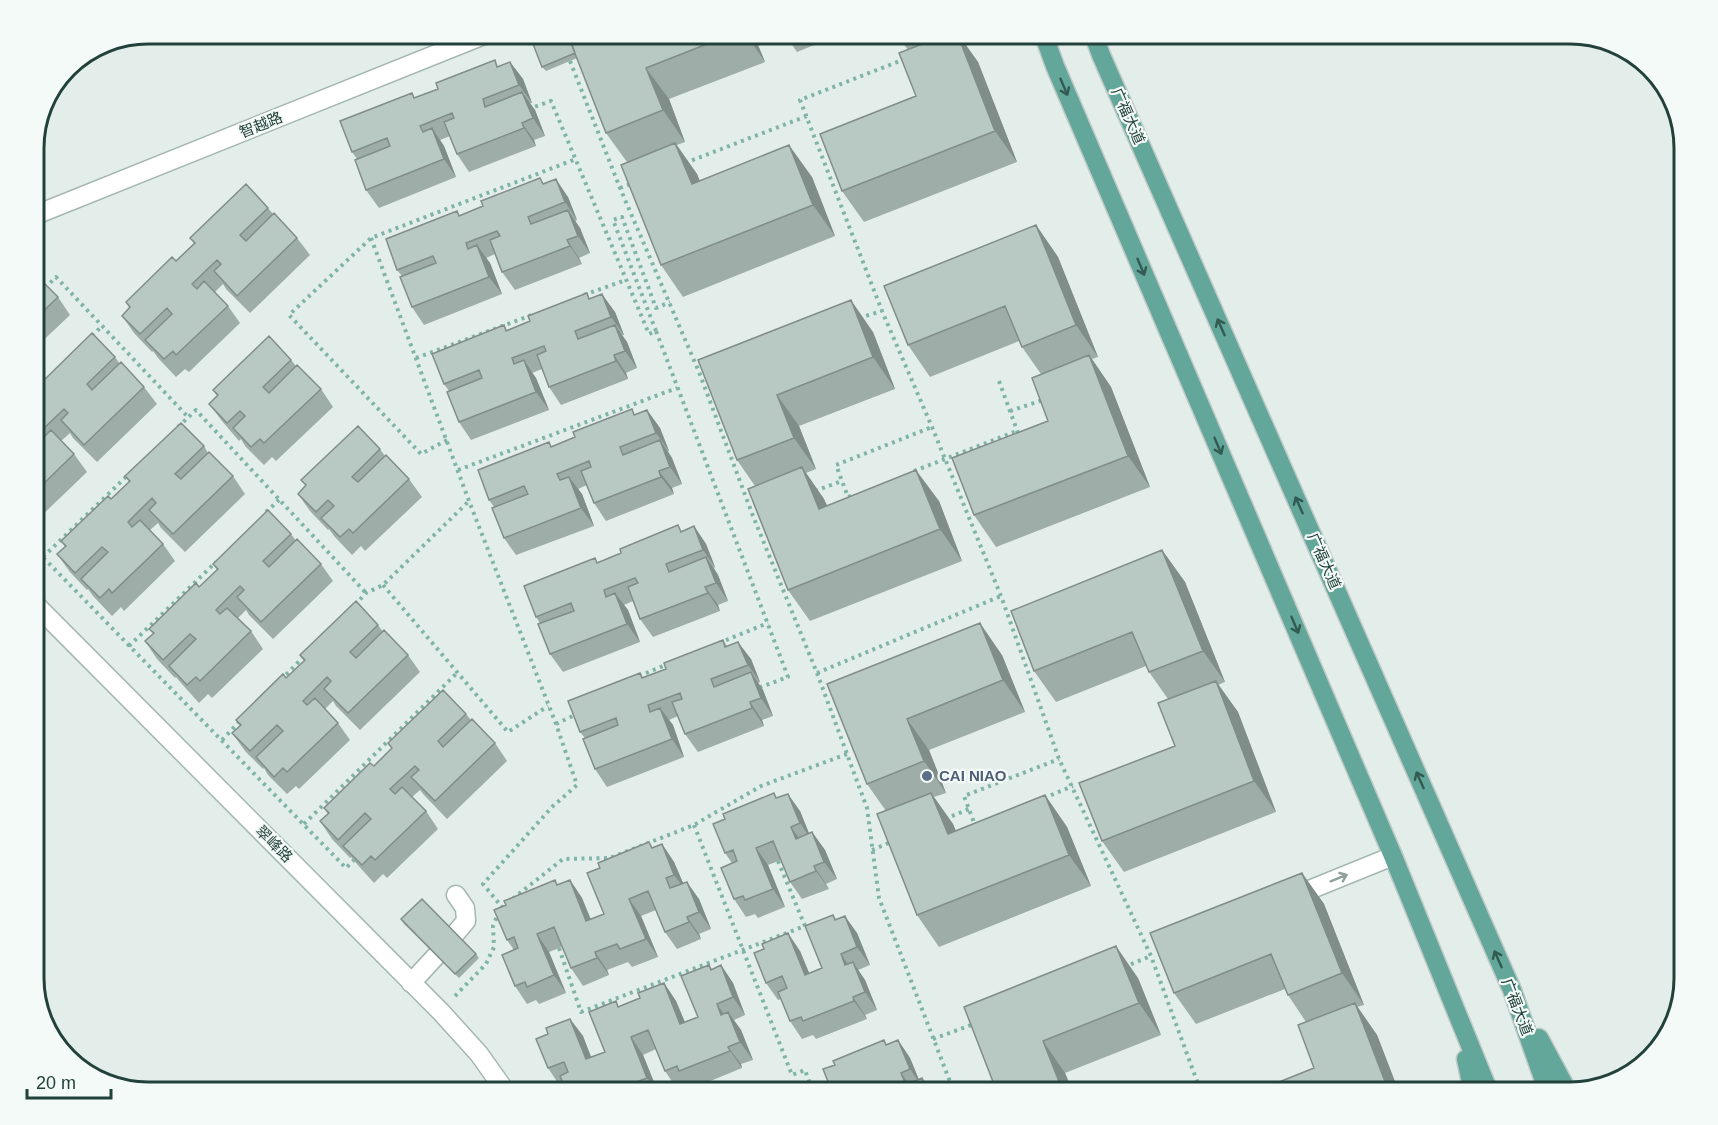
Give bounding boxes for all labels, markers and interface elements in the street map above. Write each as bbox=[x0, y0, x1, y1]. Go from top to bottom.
one-way arrow bbox=[1059, 78, 1071, 96]
street label: 广福大道 bbox=[1108, 85, 1148, 147]
street label: 智越路 bbox=[237, 108, 285, 141]
one-way arrow bbox=[1136, 257, 1147, 275]
one-way arrow bbox=[1214, 318, 1226, 336]
one-way arrow bbox=[1213, 436, 1224, 455]
one-way arrow bbox=[1293, 497, 1304, 515]
street label: 广福大道 bbox=[1304, 530, 1344, 592]
one-way arrow bbox=[1289, 616, 1301, 634]
place label: CAI NIAO bbox=[939, 767, 1007, 784]
marker: CAI NIAO bbox=[920, 769, 934, 783]
one-way arrow bbox=[1413, 771, 1424, 789]
street label: 翠峰路 bbox=[252, 822, 296, 866]
one-way arrow bbox=[1329, 872, 1348, 883]
one-way arrow bbox=[1492, 950, 1503, 968]
street label: 广福大道 bbox=[1499, 976, 1536, 1038]
scale bar bbox=[27, 1062, 111, 1100]
text: 20 m bbox=[36, 1073, 76, 1093]

